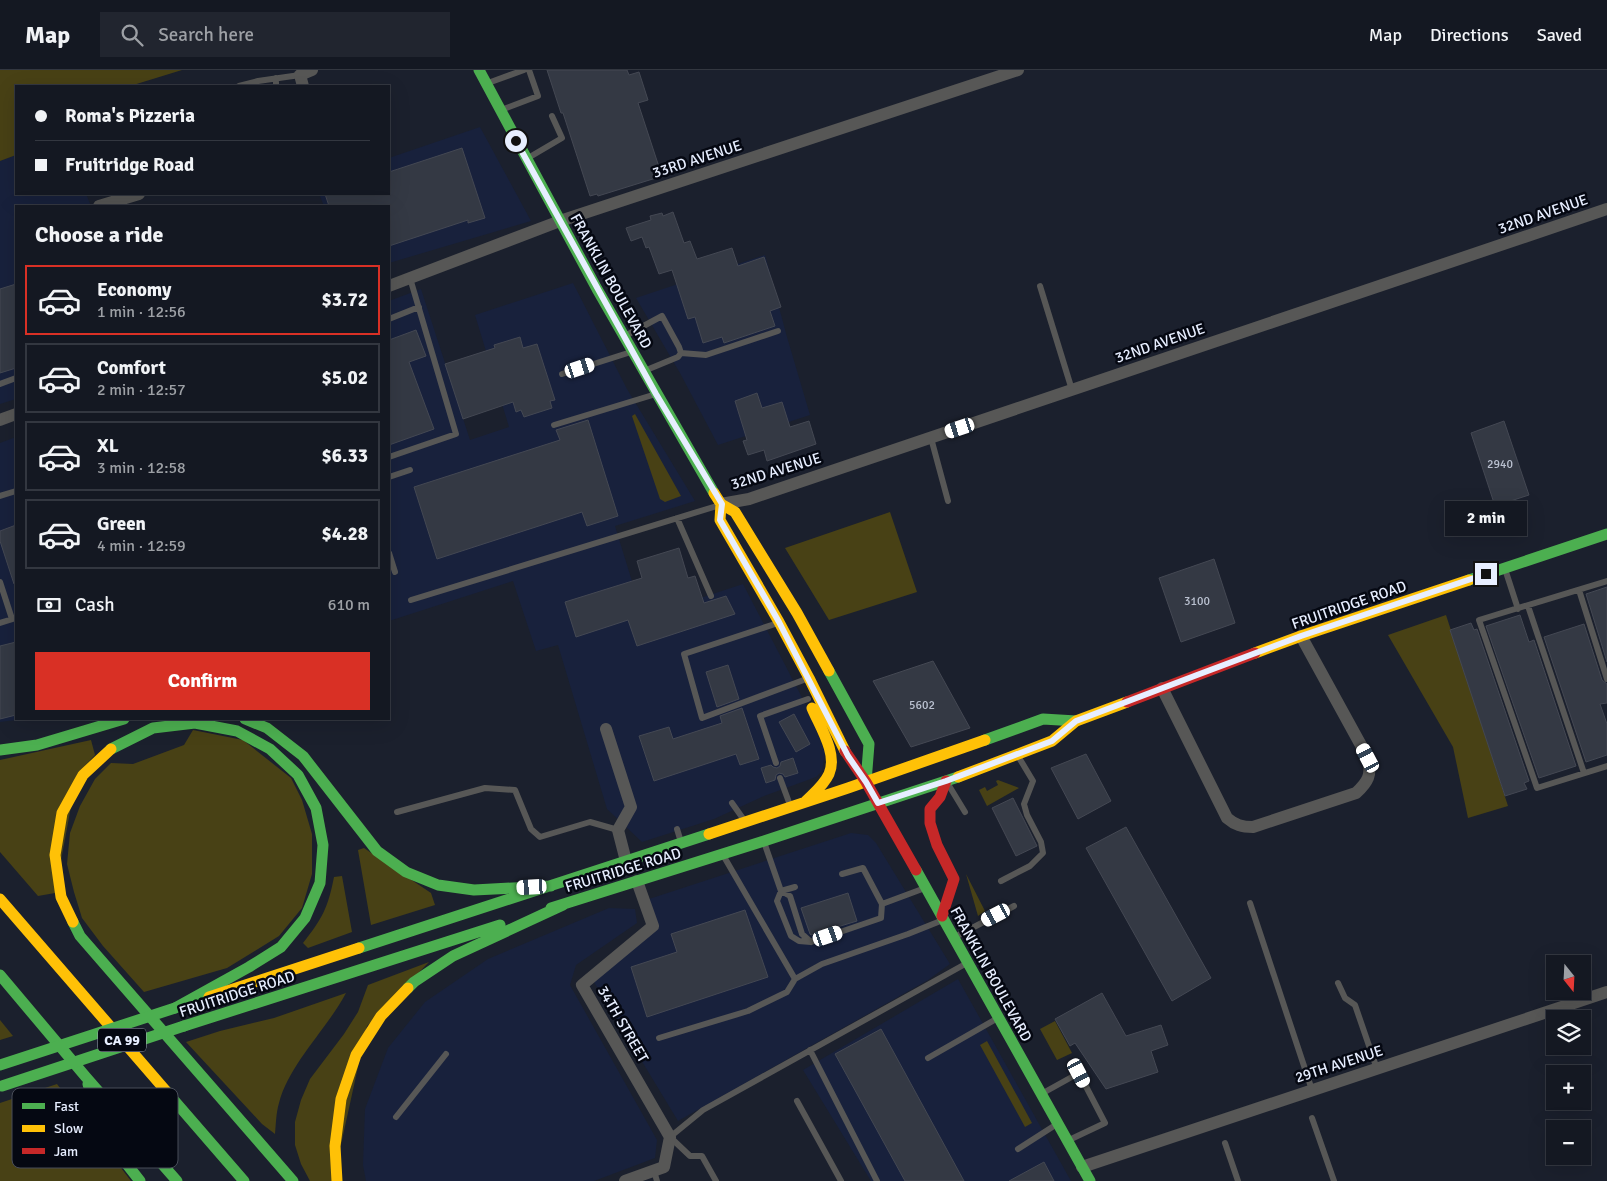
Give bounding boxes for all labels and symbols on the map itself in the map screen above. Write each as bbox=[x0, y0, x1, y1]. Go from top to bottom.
route start bbox=[505, 130, 527, 152]
street label: 33RD AVENUE bbox=[650, 136, 744, 182]
street label: 32ND AVENUE bbox=[1496, 190, 1590, 238]
street label: FRANKLIN BOULEVARD bbox=[566, 210, 656, 352]
street label: 32ND AVENUE bbox=[1113, 319, 1207, 367]
car bbox=[563, 356, 596, 380]
car bbox=[943, 416, 976, 440]
street label: 32ND AVENUE bbox=[729, 449, 823, 493]
house number: 2940 bbox=[1487, 457, 1513, 472]
callout: 2 min bbox=[1445, 502, 1527, 536]
route end bbox=[1475, 563, 1497, 585]
street label: FRUITRIDGE ROAD bbox=[1289, 577, 1409, 633]
house number: 3100 bbox=[1184, 594, 1210, 609]
house number: 5602 bbox=[909, 698, 935, 713]
car bbox=[1354, 741, 1381, 775]
street label: FRUITRIDGE ROAD bbox=[563, 844, 683, 896]
car bbox=[516, 879, 547, 895]
car bbox=[979, 901, 1012, 929]
street label: FRANKLIN BOULEVARD bbox=[946, 903, 1036, 1045]
car bbox=[811, 924, 844, 948]
north arrow bbox=[1546, 955, 1591, 1000]
street label: FRUITRIDGE ROAD bbox=[177, 967, 297, 1021]
street label: 34TH STREET bbox=[594, 982, 653, 1066]
road number: CA 99 bbox=[98, 1028, 146, 1052]
street label: 29TH AVENUE bbox=[1293, 1041, 1385, 1087]
car bbox=[1065, 1056, 1092, 1090]
legend bbox=[12, 1088, 178, 1168]
text: Fast bbox=[54, 1098, 79, 1115]
text: Slow bbox=[54, 1120, 83, 1137]
text: Jam bbox=[54, 1143, 78, 1160]

